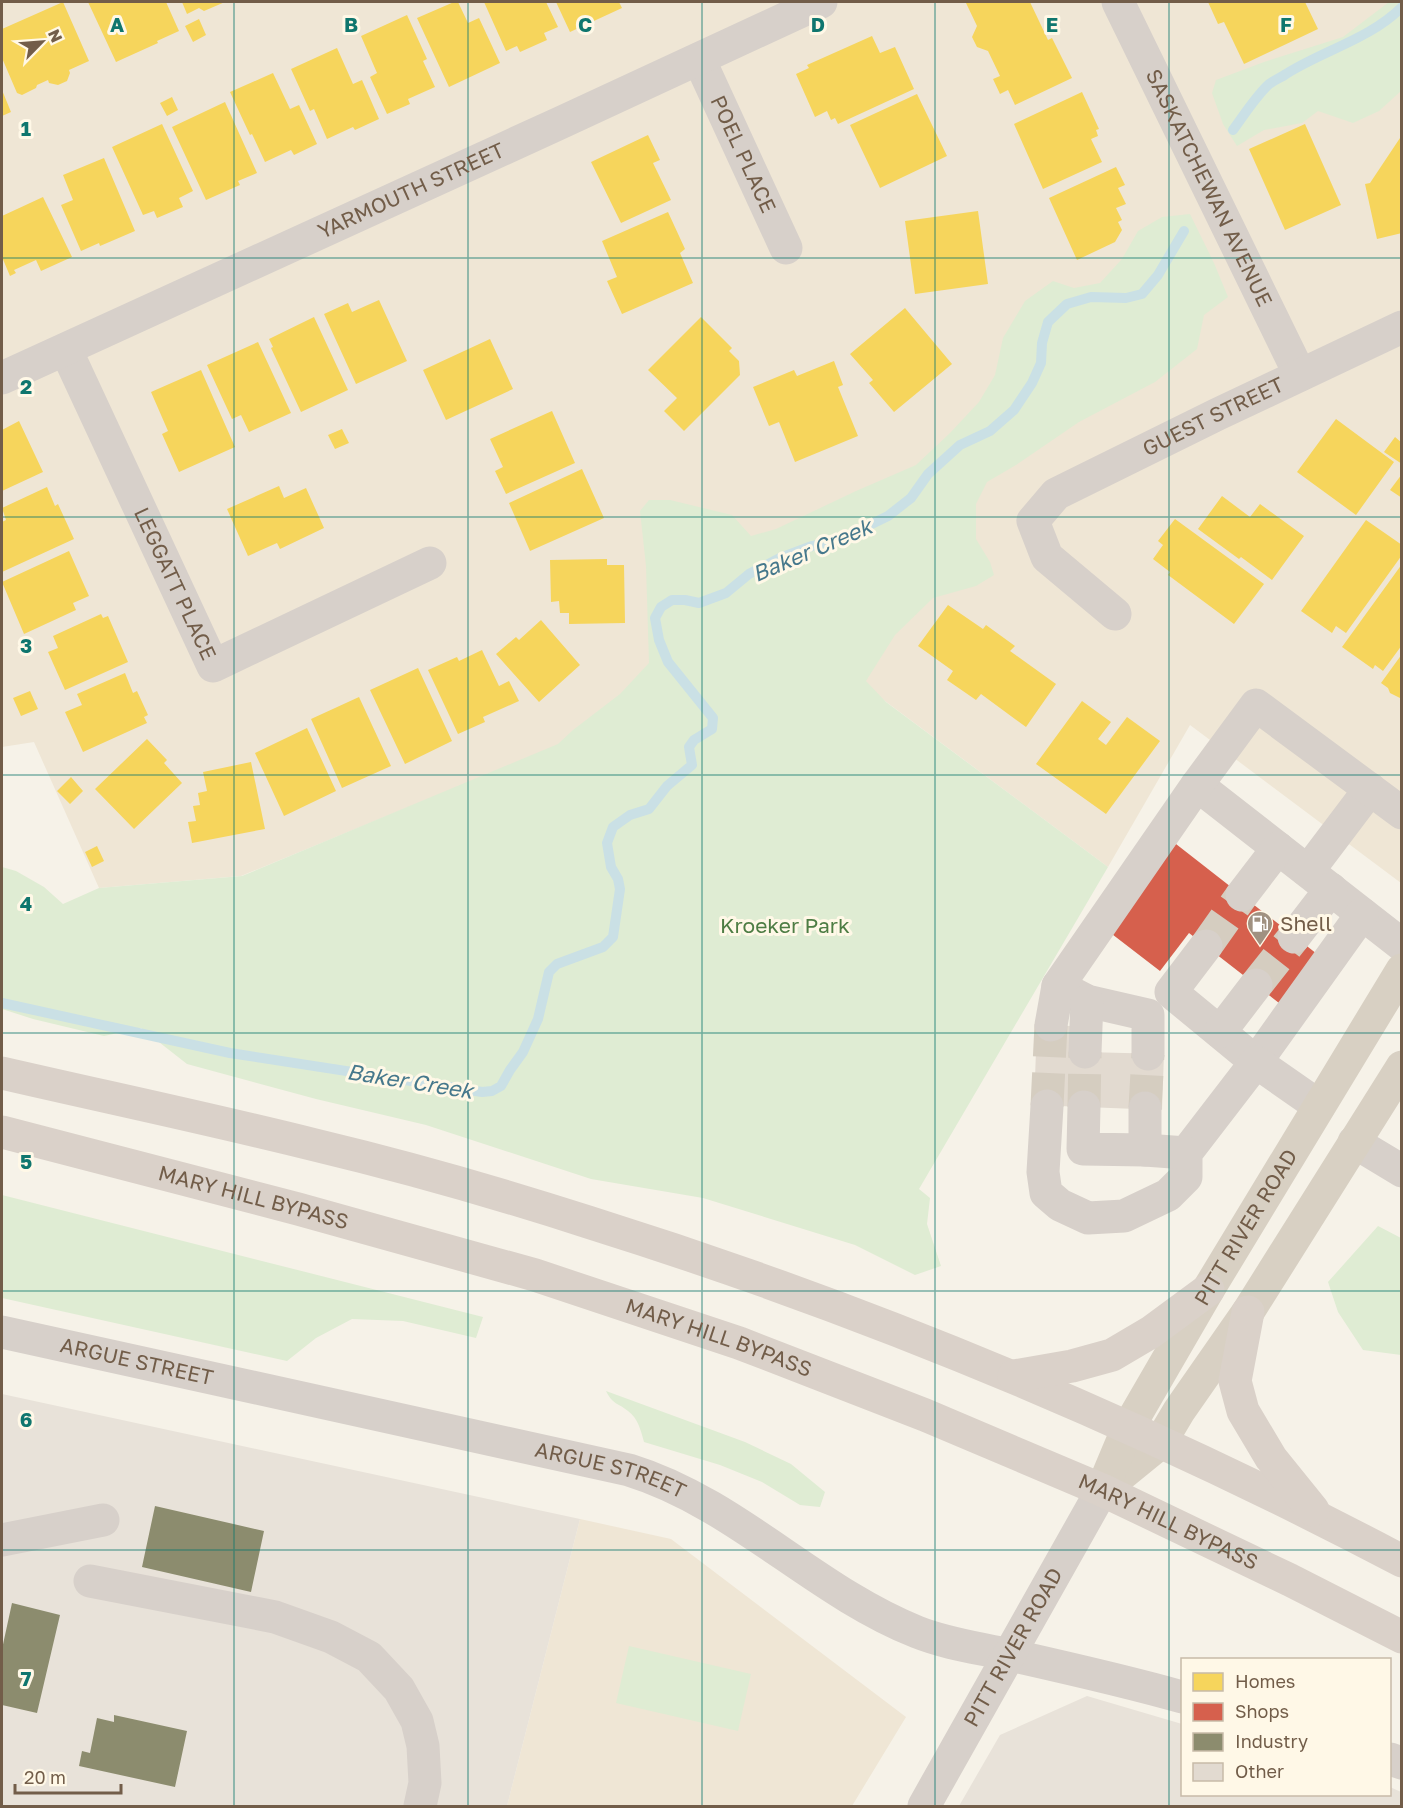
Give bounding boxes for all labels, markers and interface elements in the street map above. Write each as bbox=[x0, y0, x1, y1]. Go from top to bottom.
north arrow bbox=[12, 12, 72, 72]
text: A bbox=[110, 12, 124, 36]
text: B bbox=[344, 12, 358, 36]
text: C bbox=[578, 12, 592, 36]
text: D bbox=[811, 12, 825, 36]
text: E bbox=[1046, 12, 1058, 36]
text: F bbox=[1280, 12, 1292, 36]
text: N bbox=[44, 26, 67, 45]
street label: SASKATCHEWAN AVENUE bbox=[1141, 65, 1279, 311]
street label: POEL PLACE bbox=[706, 91, 782, 217]
text: 1 bbox=[21, 116, 31, 140]
street label: YARMOUTH STREET bbox=[313, 136, 508, 244]
street label: GUEST STREET bbox=[1138, 371, 1288, 461]
text: 2 bbox=[20, 374, 32, 398]
street label: LEGGATT PLACE bbox=[129, 503, 222, 664]
water label: Baker Creek bbox=[748, 511, 878, 587]
text: 3 bbox=[20, 633, 32, 657]
text: 4 bbox=[20, 891, 32, 915]
fuel station icon: Shell bbox=[1245, 909, 1275, 947]
place label: Shell bbox=[1280, 910, 1332, 936]
park label: Kroeker Park bbox=[720, 912, 850, 938]
water label: Baker Creek bbox=[345, 1057, 478, 1104]
street label: PITT RIVER ROAD bbox=[1188, 1144, 1302, 1310]
text: 5 bbox=[20, 1149, 32, 1173]
street label: MARY HILL BYPASS bbox=[156, 1159, 352, 1235]
street label: MARY HILL BYPASS bbox=[622, 1292, 816, 1382]
street label: ARGUE STREET bbox=[58, 1331, 216, 1390]
text: 6 bbox=[20, 1407, 32, 1431]
street label: ARGUE STREET bbox=[533, 1436, 691, 1503]
street label: MARY HILL BYPASS bbox=[1075, 1468, 1263, 1575]
street label: PITT RIVER ROAD bbox=[957, 1563, 1067, 1731]
legend bbox=[1181, 1658, 1391, 1796]
text: 7 bbox=[21, 1666, 32, 1690]
text: Homes bbox=[1235, 1670, 1295, 1692]
text: Shops bbox=[1235, 1700, 1289, 1722]
text: Industry bbox=[1235, 1730, 1308, 1752]
scale bar bbox=[15, 1757, 122, 1795]
text: Other bbox=[1235, 1760, 1284, 1782]
text: 20 m bbox=[24, 1766, 66, 1788]

